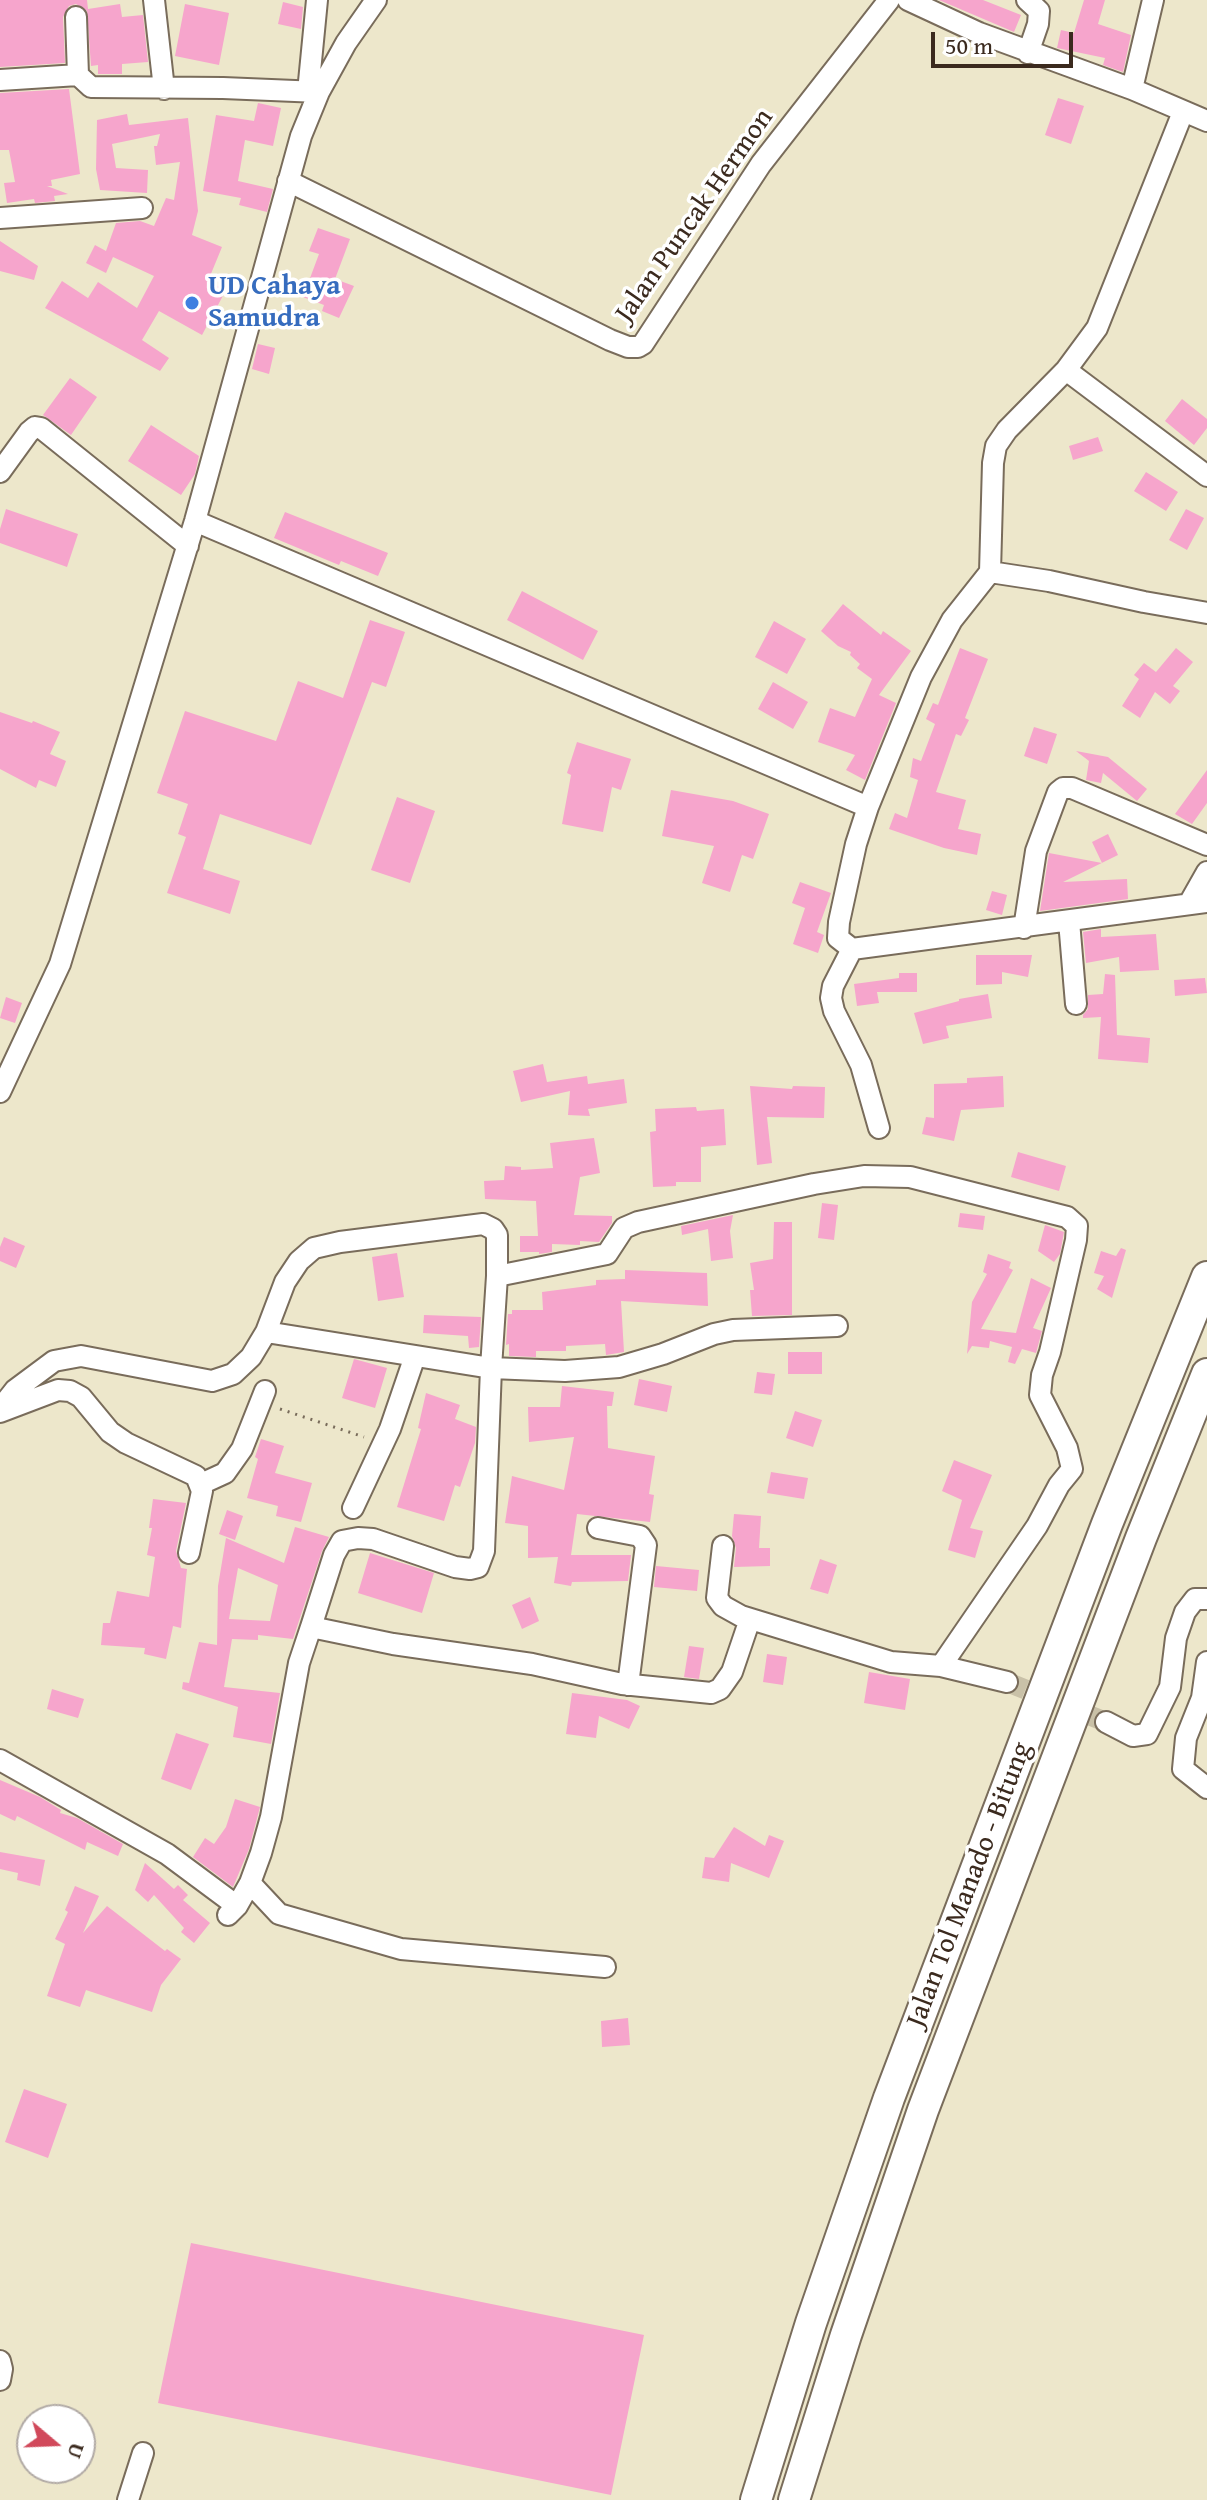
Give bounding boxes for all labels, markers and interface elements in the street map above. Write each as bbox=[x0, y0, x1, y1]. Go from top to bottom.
scale bar bbox=[935, 16, 1077, 66]
text: 50 m bbox=[945, 28, 993, 63]
street label: Jalan Puncak Hermon bbox=[609, 103, 781, 329]
place label: UD Cahaya Samudra bbox=[208, 270, 341, 336]
marker: UD Cahaya Samudra bbox=[183, 294, 201, 312]
street label: Jalan Tol Manado - Bitung bbox=[900, 1738, 1040, 2032]
north arrow bbox=[16, 2404, 96, 2484]
text: U bbox=[59, 2439, 94, 2463]

